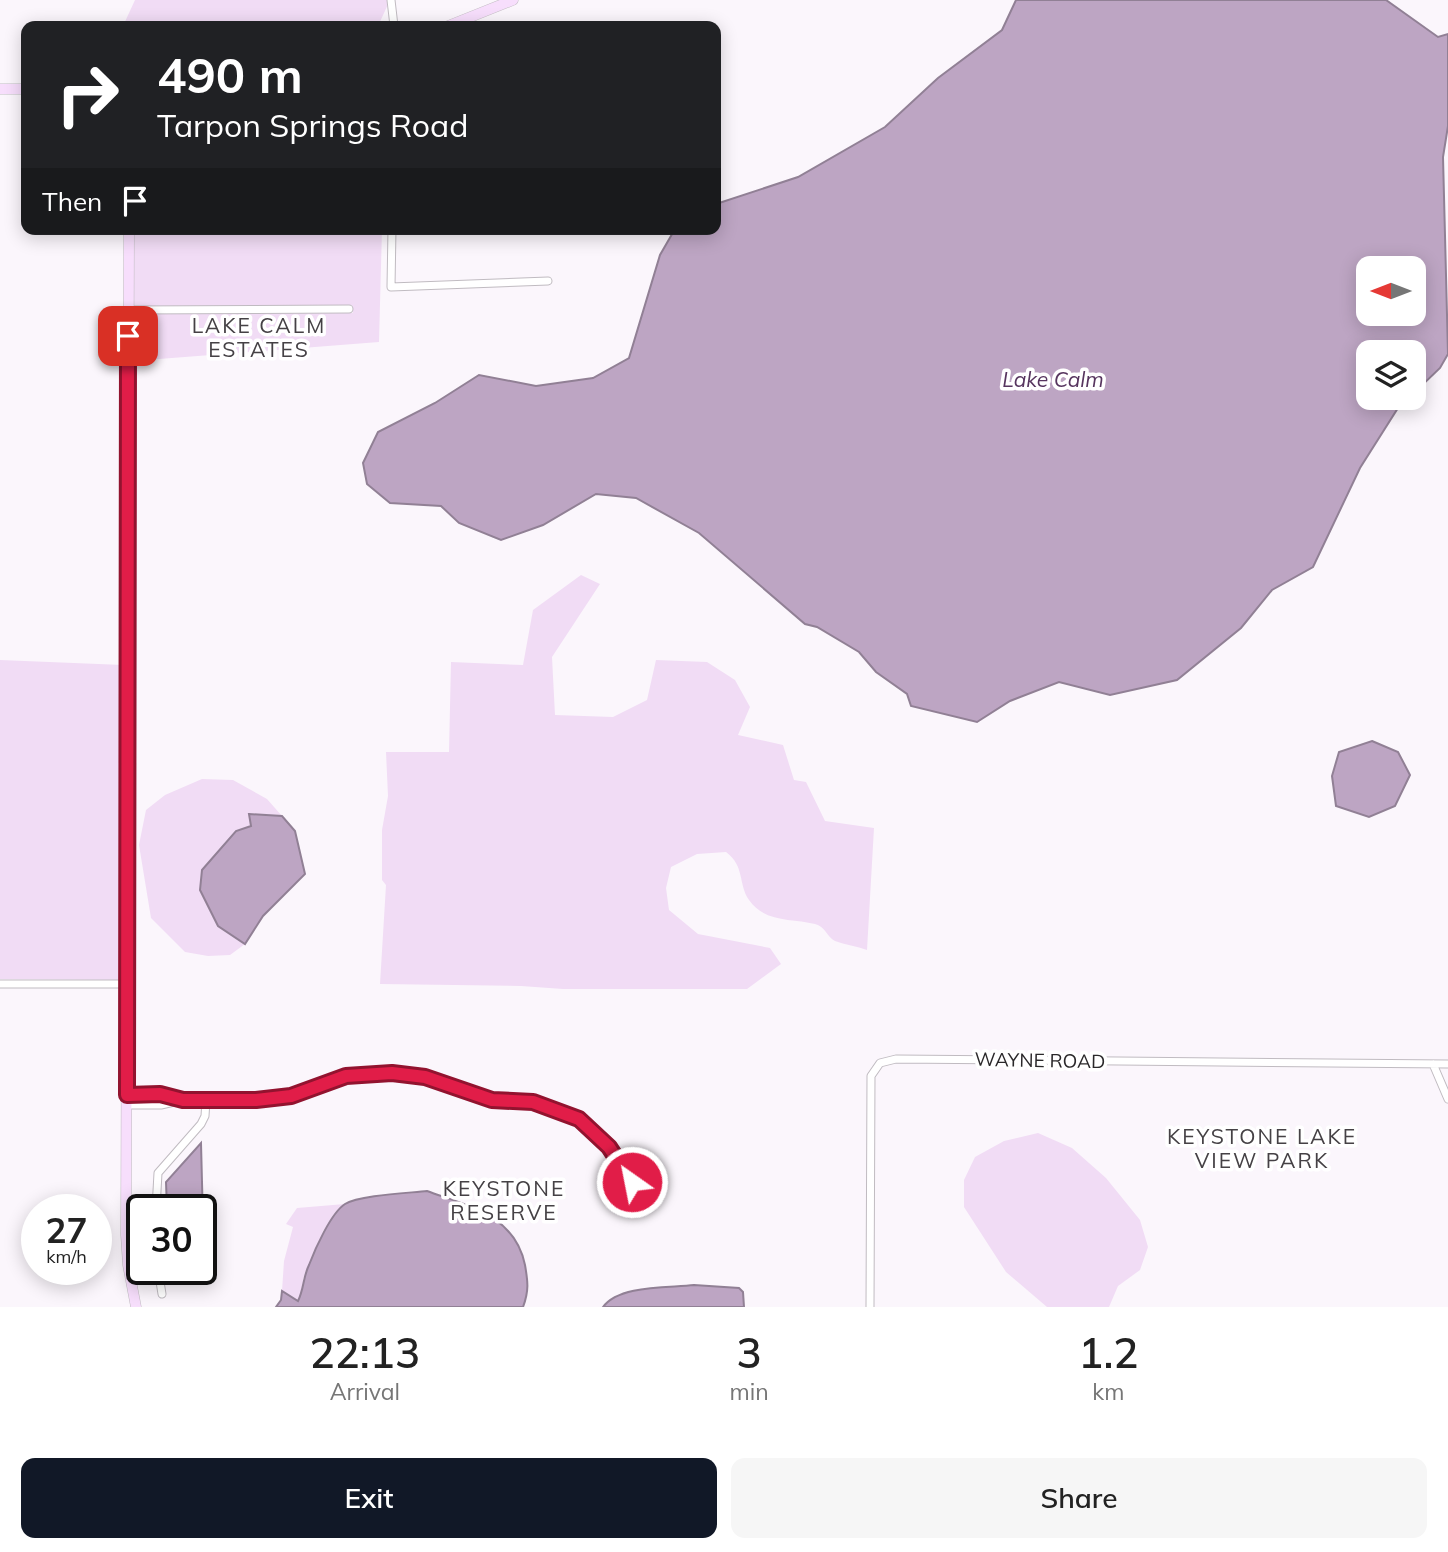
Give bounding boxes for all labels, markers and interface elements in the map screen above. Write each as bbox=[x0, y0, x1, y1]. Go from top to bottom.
text: 490 m bbox=[157, 44, 303, 105]
icon: right bbox=[42, 49, 133, 140]
text: Tarpon Springs Road bbox=[157, 105, 468, 145]
icon: arrive bbox=[116, 182, 154, 220]
text: Then bbox=[42, 185, 102, 218]
north arrow bbox=[1356, 256, 1426, 326]
map controls bbox=[1356, 256, 1426, 410]
pin bbox=[98, 306, 158, 366]
district label: LAKE CALM ESTATES bbox=[192, 312, 326, 362]
icon: arrive bbox=[109, 317, 147, 355]
button: layers bbox=[1356, 340, 1426, 410]
water label: Lake Calm bbox=[1002, 366, 1104, 392]
street label: WAYNE ROAD bbox=[975, 1047, 1105, 1073]
district label: KEYSTONE LAKE VIEW PARK bbox=[1167, 1123, 1357, 1173]
position arrow bbox=[595, 1145, 669, 1219]
district label: KEYSTONE RESERVE bbox=[443, 1175, 565, 1225]
speed limit sign: 30 bbox=[126, 1194, 217, 1285]
text: 27 bbox=[45, 1208, 88, 1252]
text: km/h bbox=[46, 1245, 87, 1268]
text: 22:13 bbox=[309, 1326, 420, 1379]
text: 3 bbox=[737, 1326, 762, 1379]
text: 1.2 bbox=[1078, 1326, 1139, 1379]
text: Arrival bbox=[330, 1377, 400, 1406]
text: min bbox=[730, 1377, 769, 1406]
text: km bbox=[1092, 1377, 1124, 1406]
button: Exit bbox=[21, 1458, 717, 1538]
button: Share bbox=[731, 1458, 1427, 1538]

